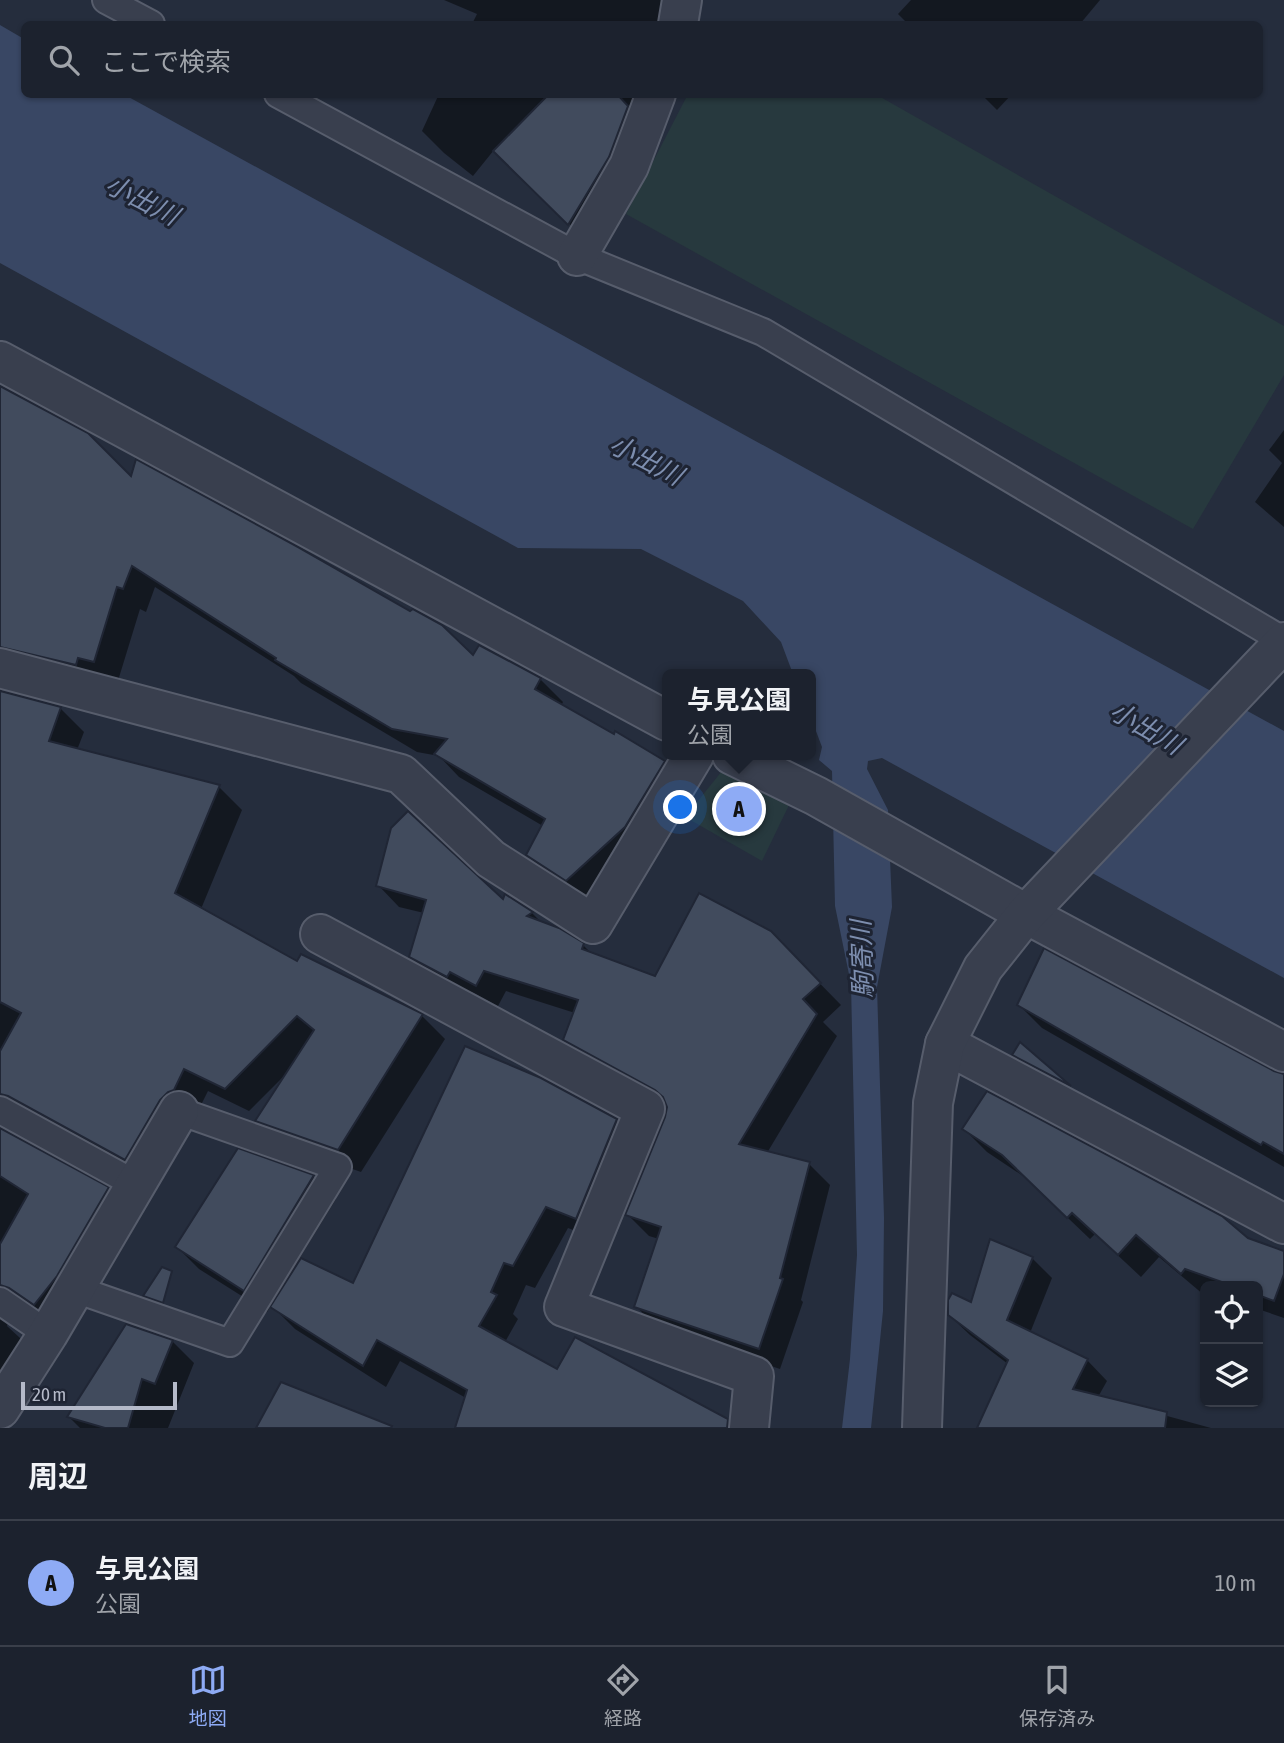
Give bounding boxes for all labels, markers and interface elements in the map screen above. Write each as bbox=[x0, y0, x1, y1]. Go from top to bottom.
search box bbox=[21, 21, 1263, 98]
icon: search bbox=[45, 41, 83, 79]
text: ここで検索 bbox=[101, 47, 231, 77]
water label: 小出川 bbox=[100, 169, 186, 232]
water label: 小出川 bbox=[604, 429, 690, 492]
popup bbox=[662, 669, 816, 760]
text: 与見公園 bbox=[687, 685, 791, 715]
water label: 小出川 bbox=[1105, 696, 1190, 762]
text: 公園 bbox=[687, 722, 733, 748]
pin: A bbox=[716, 783, 762, 835]
your location bbox=[663, 790, 697, 824]
water label: 駒寄川 bbox=[846, 917, 878, 999]
map controls bbox=[1200, 1281, 1263, 1407]
button: locate bbox=[1200, 1281, 1263, 1344]
button: layers bbox=[1200, 1344, 1263, 1407]
scale bar bbox=[21, 1379, 177, 1411]
text: 20 m bbox=[32, 1383, 66, 1405]
text: 周辺 bbox=[28, 1459, 88, 1493]
text: 与見公園 bbox=[95, 1554, 199, 1584]
text: A bbox=[45, 1570, 57, 1596]
text: 10 m bbox=[1215, 1570, 1256, 1596]
text: 公園 bbox=[95, 1591, 141, 1617]
tab: 地図 bbox=[189, 1661, 227, 1730]
tab: 経路 bbox=[604, 1661, 642, 1730]
tab: 保存済み bbox=[1019, 1661, 1095, 1730]

